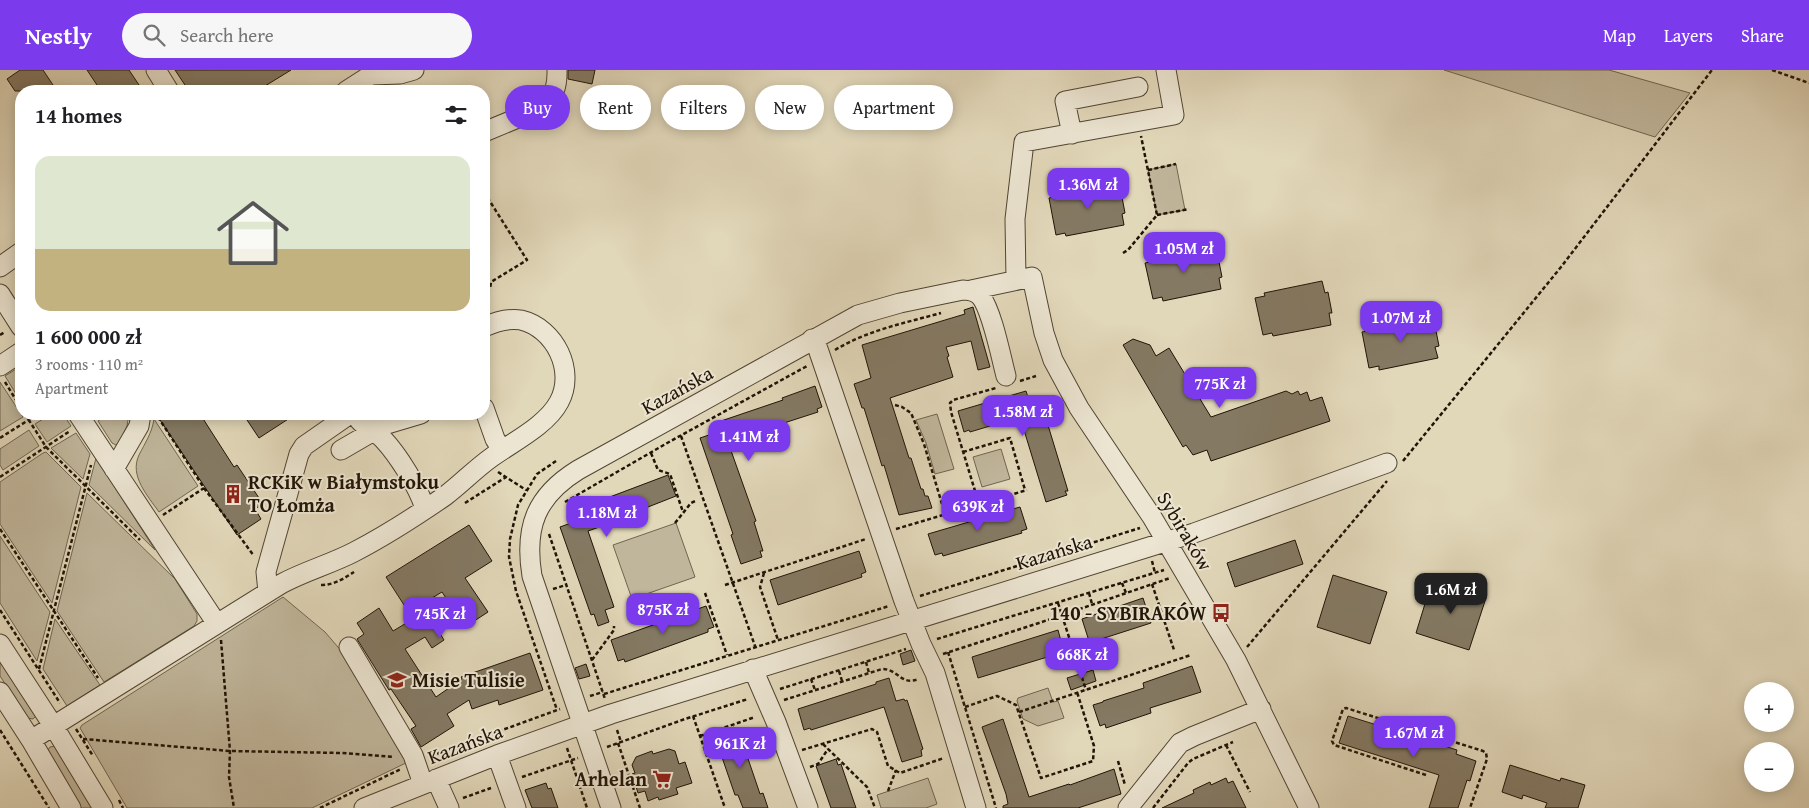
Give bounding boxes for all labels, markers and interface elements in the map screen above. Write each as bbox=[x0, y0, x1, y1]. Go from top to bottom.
search box bbox=[122, 13, 472, 58]
text: Nestly bbox=[25, 18, 92, 53]
icon: search bbox=[140, 21, 168, 49]
text: Search here bbox=[180, 21, 274, 49]
text: Map bbox=[1603, 22, 1636, 49]
text: Layers bbox=[1664, 22, 1713, 49]
text: Share bbox=[1741, 22, 1784, 49]
chip: Buy bbox=[505, 85, 570, 130]
chip: Rent bbox=[580, 85, 651, 130]
chip: Filters bbox=[661, 85, 745, 130]
chip: New bbox=[755, 85, 824, 130]
chip: Apartment bbox=[834, 85, 953, 130]
text: 14 homes bbox=[35, 100, 122, 131]
icon: filters bbox=[442, 101, 470, 129]
pin: 1.36M zł bbox=[1036, 168, 1140, 210]
text: 1.36M zł bbox=[1058, 172, 1118, 196]
icon: home bbox=[208, 188, 298, 278]
pin: 1.05M zł bbox=[1132, 232, 1236, 274]
text: 1.05M zł bbox=[1154, 236, 1214, 260]
pin: 1.07M zł bbox=[1349, 300, 1453, 343]
text: 1.07M zł bbox=[1371, 305, 1431, 329]
text: 1 600 000 zł bbox=[35, 321, 142, 352]
text: 3 rooms · 110 m² bbox=[35, 352, 143, 376]
street label: Kazańska bbox=[635, 358, 718, 421]
pin: 775K zł bbox=[1174, 366, 1266, 409]
text: 775K zł bbox=[1194, 371, 1246, 395]
text: Apartment bbox=[35, 376, 108, 400]
pin: 1.58M zł bbox=[971, 394, 1075, 437]
text: 1.58M zł bbox=[993, 399, 1053, 423]
pin: 1.41M zł bbox=[697, 420, 801, 462]
text: 1.41M zł bbox=[719, 424, 779, 448]
place label: RCKiK w Białymstoku TO Łomża bbox=[248, 467, 439, 519]
building icon: RCKiK w Białymstoku TO Łomża bbox=[222, 483, 244, 505]
street label: Sybiraków bbox=[1150, 486, 1221, 577]
pin: 639K zł bbox=[932, 490, 1024, 532]
text: 639K zł bbox=[952, 494, 1004, 518]
pin: 1.18M zł bbox=[555, 496, 659, 538]
text: 1.18M zł bbox=[577, 500, 637, 524]
street label: Kazańska bbox=[1012, 526, 1096, 577]
pin: 1.6M zł bbox=[1405, 572, 1497, 615]
text: 1.6M zł bbox=[1425, 577, 1477, 601]
pin: 875K zł bbox=[617, 592, 709, 635]
pin: 745K zł bbox=[394, 596, 486, 639]
text: 875K zł bbox=[637, 597, 689, 621]
place label: 140 - SYBIRAKÓW bbox=[1050, 598, 1207, 627]
text: 745K zł bbox=[414, 601, 466, 625]
bus stop icon: 140 - SYBIRAKÓW bbox=[1210, 602, 1232, 624]
pin: 668K zł bbox=[1036, 638, 1128, 680]
text: 668K zł bbox=[1056, 642, 1108, 666]
place label: Misie Tulisie bbox=[412, 665, 525, 694]
school or university icon: Misie Tulisie bbox=[386, 669, 408, 691]
map controls bbox=[1744, 682, 1794, 792]
button: + bbox=[1744, 682, 1794, 732]
street label: Kazańska bbox=[423, 716, 507, 771]
pin: 1.67M zł bbox=[1362, 716, 1466, 758]
text: 1.67M zł bbox=[1384, 720, 1444, 744]
pin: 961K zł bbox=[694, 726, 786, 769]
text: 961K zł bbox=[714, 731, 766, 755]
button: − bbox=[1744, 742, 1794, 792]
place label: Arhelan bbox=[575, 764, 647, 793]
supermarket icon: Arhelan bbox=[651, 768, 673, 790]

